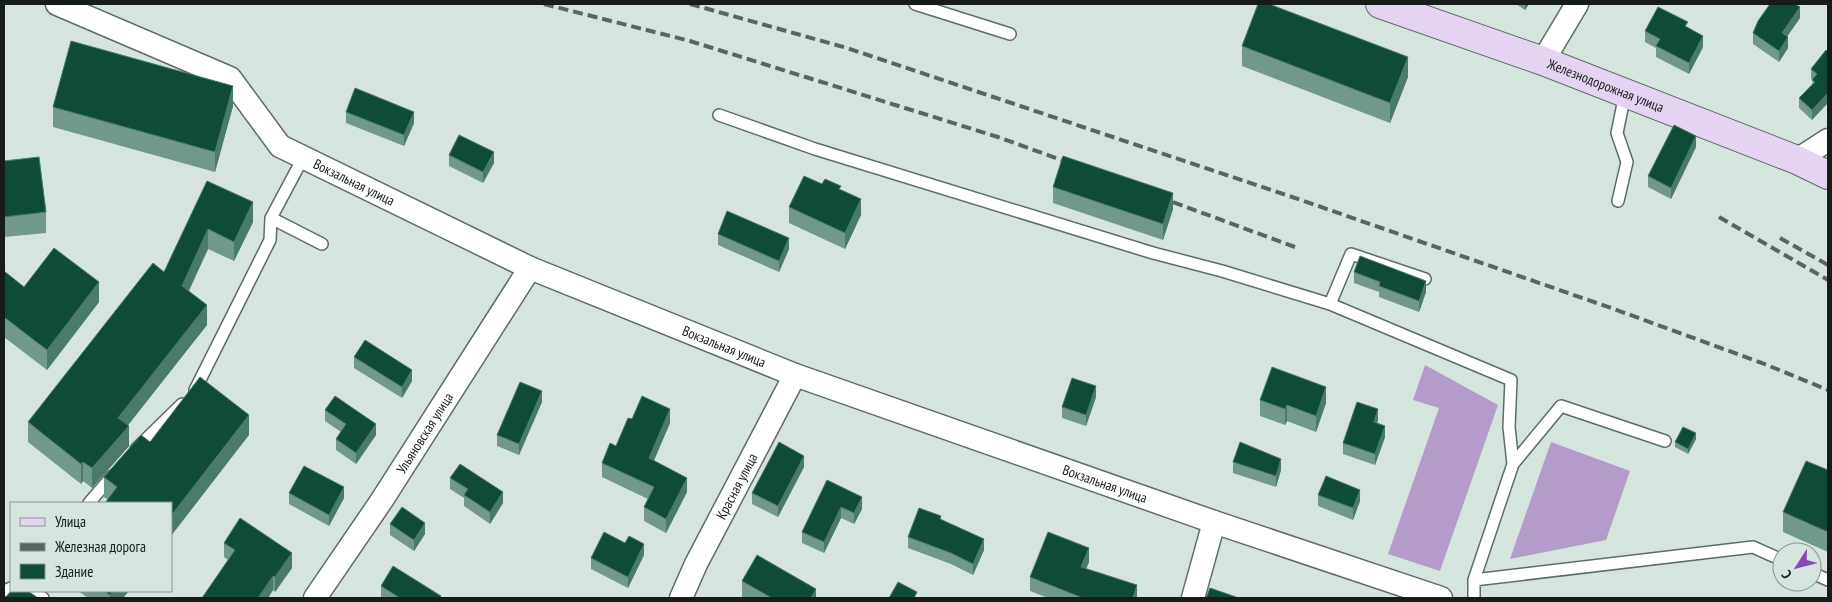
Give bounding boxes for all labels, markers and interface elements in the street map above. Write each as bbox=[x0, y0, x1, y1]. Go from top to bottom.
street label: Железнодорожная улица bbox=[1544, 54, 1667, 116]
street label: Вокзальная улица bbox=[310, 155, 398, 210]
street label: Вокзальная улица bbox=[680, 321, 768, 371]
street label: Ульяновская улица bbox=[392, 389, 457, 477]
street label: Красная улица bbox=[712, 450, 762, 522]
street label: Вокзальная улица bbox=[1060, 461, 1150, 507]
legend bbox=[10, 502, 172, 592]
text: Улица bbox=[55, 512, 86, 531]
text: Железная дорога bbox=[54, 537, 146, 556]
north arrow bbox=[1772, 542, 1822, 592]
text: Здание bbox=[55, 562, 93, 581]
text: С bbox=[1777, 566, 1796, 583]

